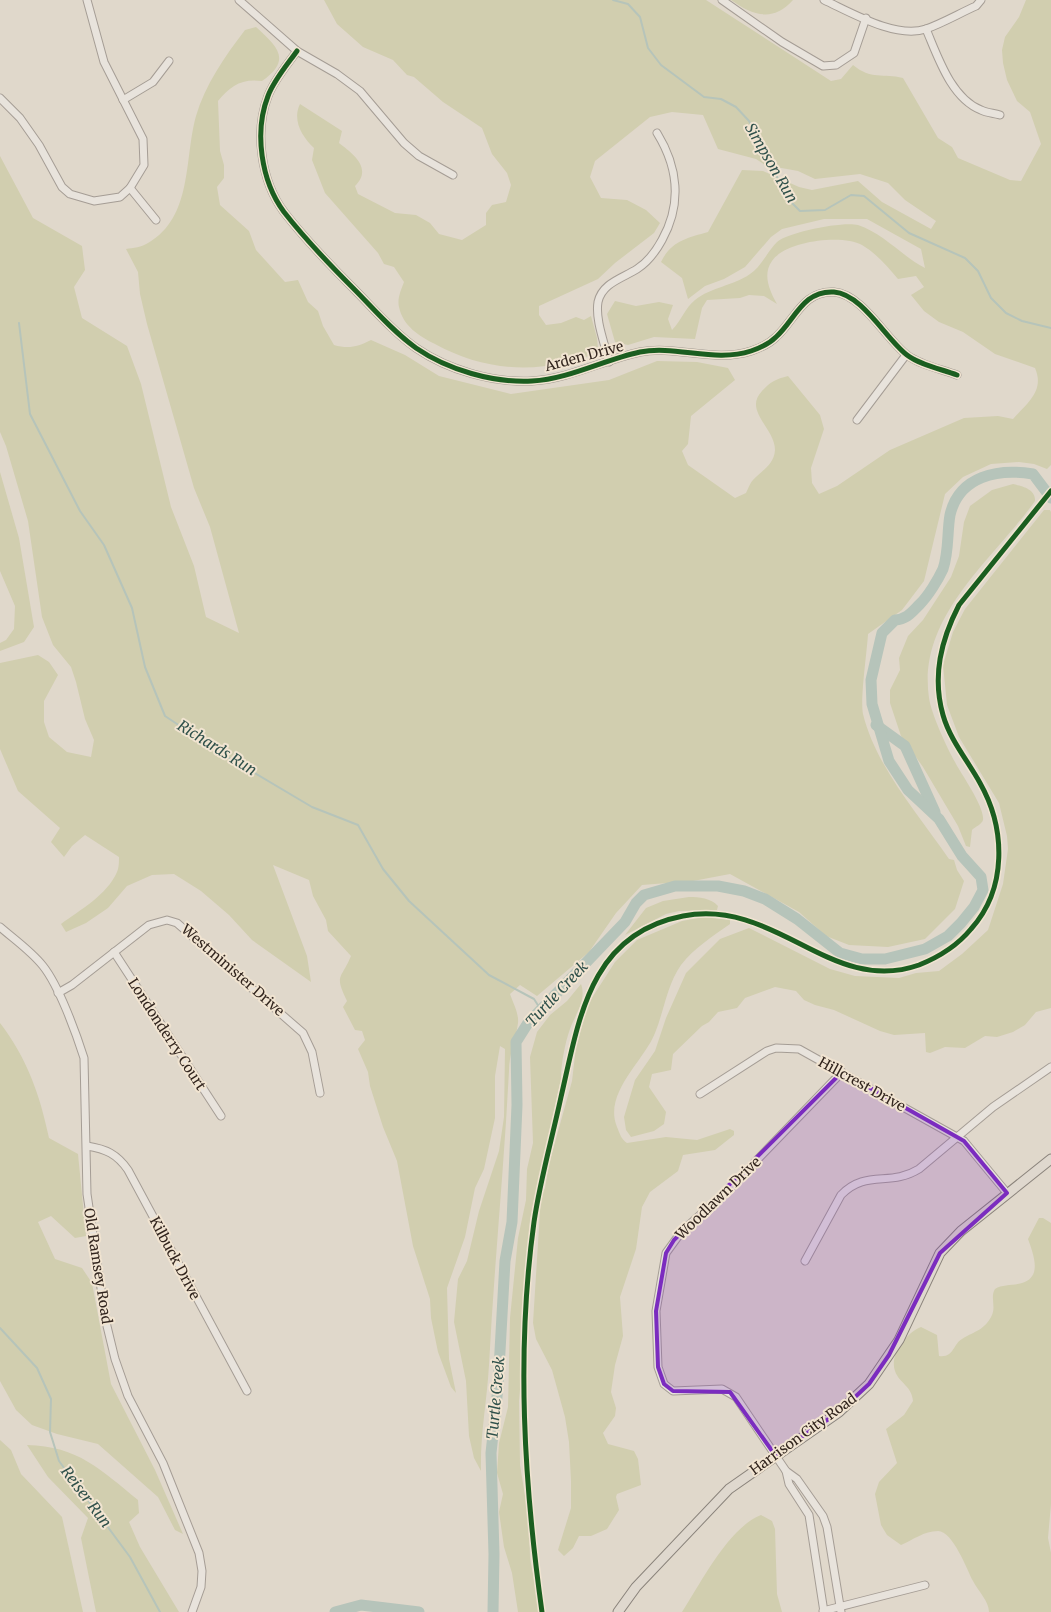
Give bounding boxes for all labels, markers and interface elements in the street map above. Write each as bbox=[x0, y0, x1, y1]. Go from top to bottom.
water label: Simpson Run bbox=[741, 119, 802, 206]
street label: Arden Drive bbox=[542, 337, 625, 375]
water label: Richards Run bbox=[174, 716, 260, 779]
street label: Westminister Drive bbox=[177, 920, 288, 1020]
water label: Turtle Creek bbox=[521, 956, 592, 1030]
street label: Londonderry Court bbox=[124, 975, 210, 1094]
street label: Hillcrest Drive bbox=[815, 1053, 909, 1115]
street label: Woodlawn Drive bbox=[671, 1153, 764, 1244]
street label: Old Ramsey Road bbox=[80, 1207, 116, 1326]
street label: Kilbuck Drive bbox=[146, 1213, 204, 1303]
water label: Turtle Creek bbox=[482, 1355, 509, 1440]
street label: Harrison City Road bbox=[746, 1389, 860, 1479]
water label: Reiser Run bbox=[57, 1462, 116, 1531]

